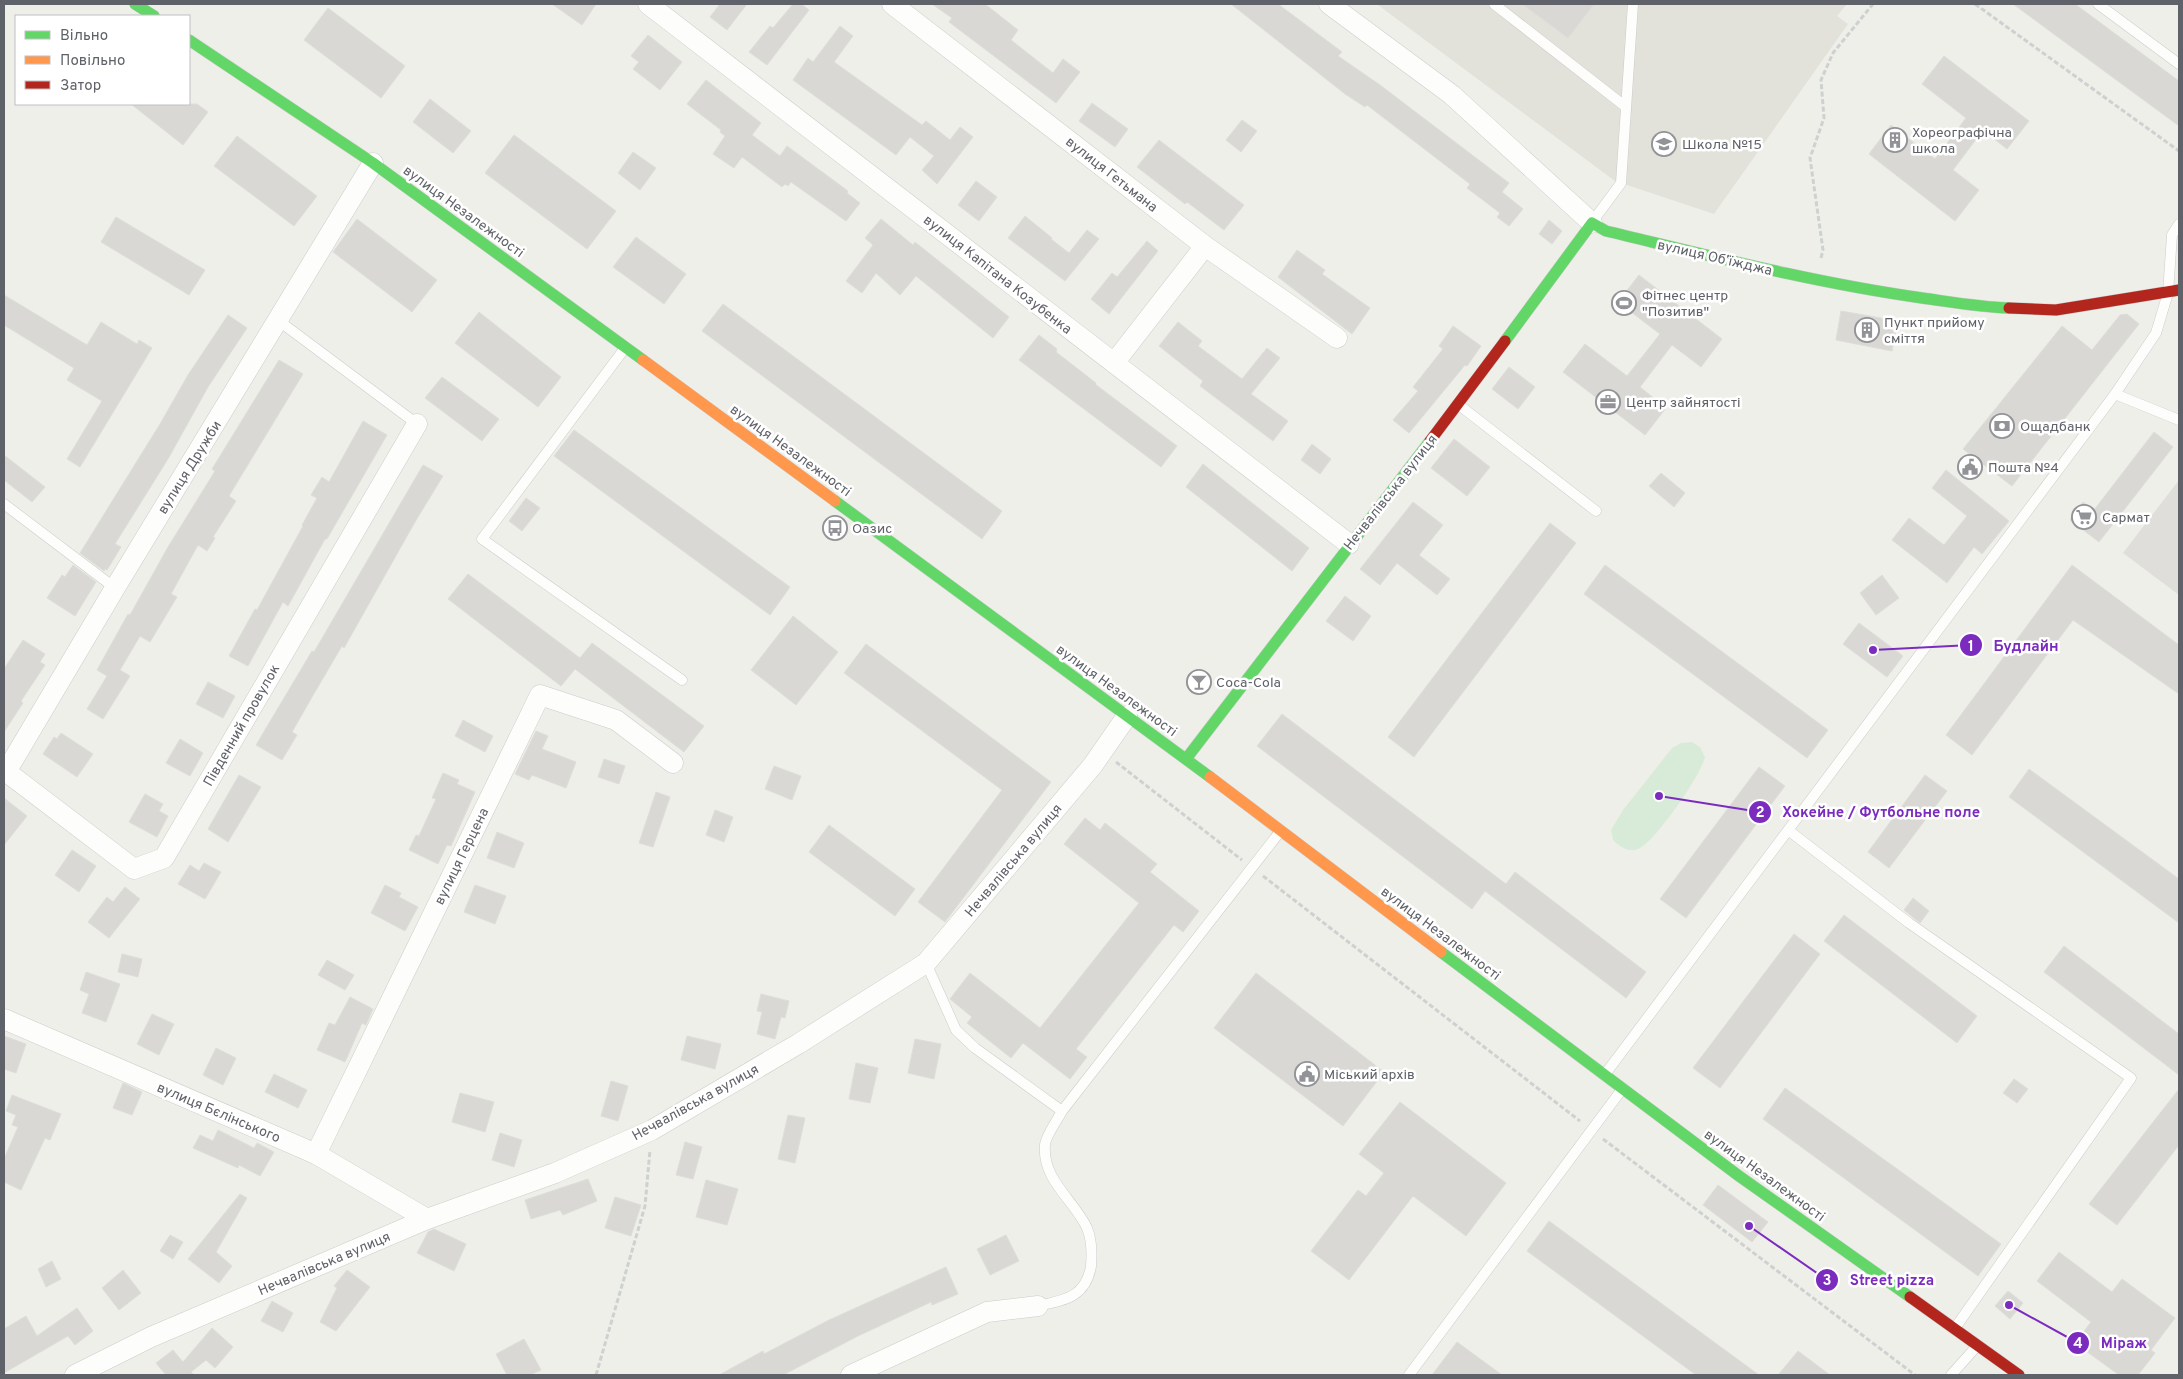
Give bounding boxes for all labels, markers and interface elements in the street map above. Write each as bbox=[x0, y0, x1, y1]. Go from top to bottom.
legend bbox=[15, 15, 190, 105]
text: Вільно bbox=[60, 27, 108, 46]
text: Повільно bbox=[60, 52, 125, 71]
text: Затор bbox=[60, 77, 101, 96]
place label: Хореографічна школа bbox=[1912, 125, 2012, 158]
building icon: Хореографічна школа bbox=[1882, 127, 1908, 153]
school or university icon: Школа №15 bbox=[1651, 131, 1677, 157]
street label: вулиця Гетьмана bbox=[1062, 134, 1161, 216]
place label: Школа №15 bbox=[1682, 137, 1762, 154]
street label: вулиця Незалежності bbox=[399, 163, 527, 262]
street label: вулиця Капітана Козубенка bbox=[919, 212, 1075, 338]
street label: вулиця Обʼїжджа bbox=[1656, 237, 1774, 280]
place label: Фітнес центр "Позитив" bbox=[1642, 288, 1728, 321]
sports icon: Фітнес центр "Позитив" bbox=[1611, 290, 1637, 316]
place label: Пункт прийому сміття bbox=[1884, 315, 1985, 348]
building icon: Пункт прийому сміття bbox=[1854, 317, 1880, 343]
office icon: Центр зайнятості bbox=[1595, 389, 1621, 415]
place label: Центр зайнятості bbox=[1626, 395, 1741, 412]
street label: вулиця Незалежності bbox=[726, 402, 854, 501]
bank icon: Ощадбанк bbox=[1989, 413, 2015, 439]
street label: вулиця Дружби bbox=[155, 418, 226, 518]
place label: Ощадбанк bbox=[2020, 419, 2091, 436]
street label: Нечвалівська вулиця bbox=[1341, 432, 1442, 554]
public building icon: Пошта №4 bbox=[1957, 454, 1983, 480]
place label: Пошта №4 bbox=[1988, 460, 2059, 477]
supermarket icon: Сармат bbox=[2071, 504, 2097, 530]
place label: Сармат bbox=[2102, 510, 2150, 527]
bus stop icon: Оазис bbox=[822, 515, 848, 541]
place label: Оазис bbox=[852, 521, 892, 538]
callout: Будлайн bbox=[1958, 630, 2068, 660]
text: 1 bbox=[1968, 638, 1974, 657]
text: Будлайн bbox=[1993, 638, 2059, 657]
street label: вулиця Незалежності bbox=[1052, 642, 1180, 741]
street label: Південний провулок bbox=[200, 662, 284, 790]
bar icon: Coca-Cola bbox=[1186, 669, 1212, 695]
place label: Coca-Cola bbox=[1216, 675, 1281, 692]
callout: Хокейне / Футбольне поле bbox=[1747, 797, 1990, 827]
street label: Нечвалівська вулиця bbox=[962, 801, 1066, 921]
text: 2 bbox=[1755, 804, 1765, 823]
text: Хокейне / Футбольне поле bbox=[1782, 804, 1980, 823]
street label: вулиця Герцена bbox=[432, 805, 493, 908]
street label: вулиця Незалежності bbox=[1377, 884, 1503, 985]
street label: Нечвалівська вулиця bbox=[629, 1061, 762, 1145]
public building icon: Міський архів bbox=[1294, 1061, 1320, 1087]
place label: Міський архів bbox=[1324, 1067, 1415, 1084]
street label: вулиця Бєлінського bbox=[154, 1080, 283, 1147]
street label: вулиця Незалежності bbox=[1700, 1127, 1828, 1226]
street label: Нечвалівська вулиця bbox=[256, 1229, 393, 1300]
callout: Street pizza bbox=[1814, 1265, 1944, 1295]
text: 3 bbox=[1823, 1272, 1832, 1291]
text: Street pizza bbox=[1850, 1272, 1934, 1291]
callout: Міраж bbox=[2066, 1328, 2157, 1358]
text: 4 bbox=[2073, 1335, 2083, 1354]
text: Міраж bbox=[2101, 1335, 2147, 1354]

